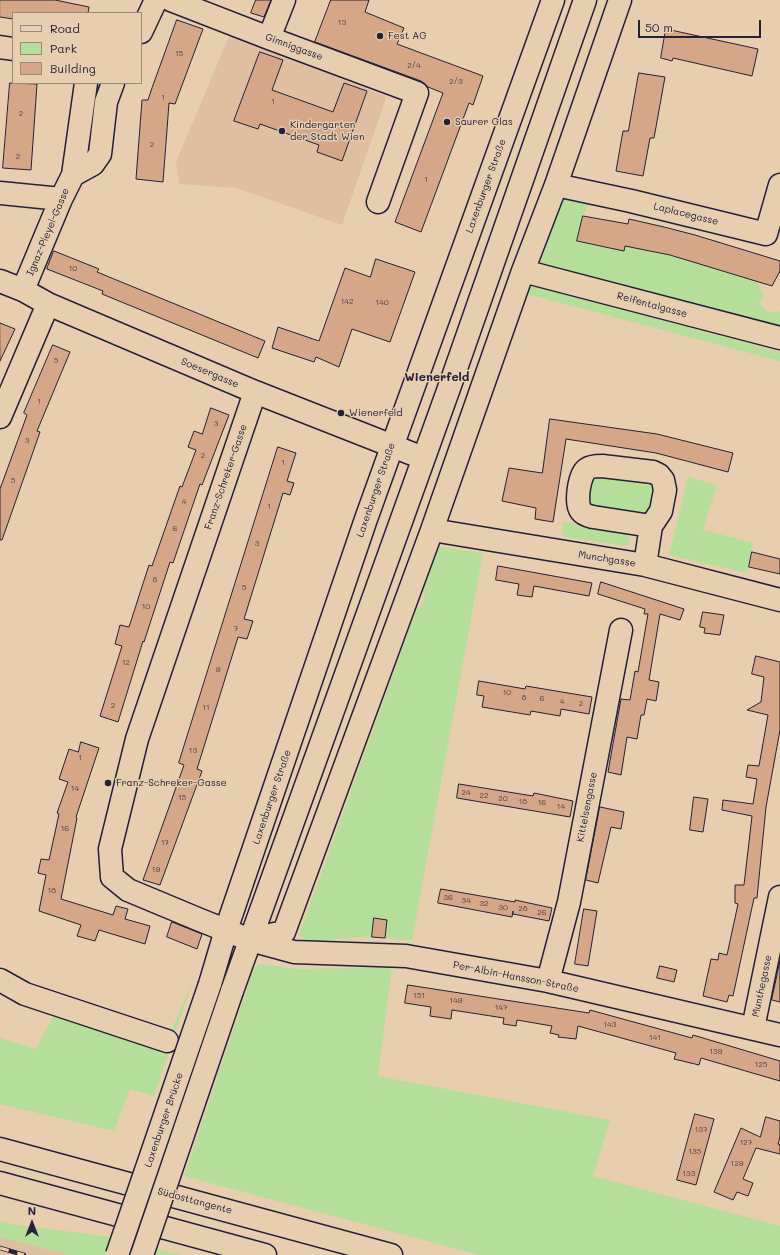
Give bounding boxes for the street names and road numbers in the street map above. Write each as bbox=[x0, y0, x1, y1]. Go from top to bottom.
street label: Gimniggasse bbox=[263, 31, 325, 63]
street label: Laxenburger Straße bbox=[463, 137, 509, 235]
street label: Ignaz-Pleyel-Gasse bbox=[24, 186, 72, 278]
street label: Laplacegasse bbox=[652, 200, 720, 228]
street label: Reifentalgasse bbox=[615, 290, 689, 320]
street label: Soesergasse bbox=[179, 355, 241, 391]
street label: Franz-Schreker-Gasse bbox=[202, 423, 250, 531]
street label: Laxenburger Straße bbox=[354, 441, 398, 539]
street label: Munchgasse bbox=[577, 549, 637, 569]
street label: Laxenburger Straße bbox=[250, 748, 294, 846]
street label: Kittelsengasse bbox=[574, 771, 600, 843]
street label: Munthegasse bbox=[750, 954, 774, 1018]
street label: Per-Albin-Hansson-Straße bbox=[452, 959, 580, 995]
street label: Laxenburger Brücke bbox=[142, 1071, 186, 1169]
street label: Südosttangente bbox=[156, 1185, 234, 1217]

